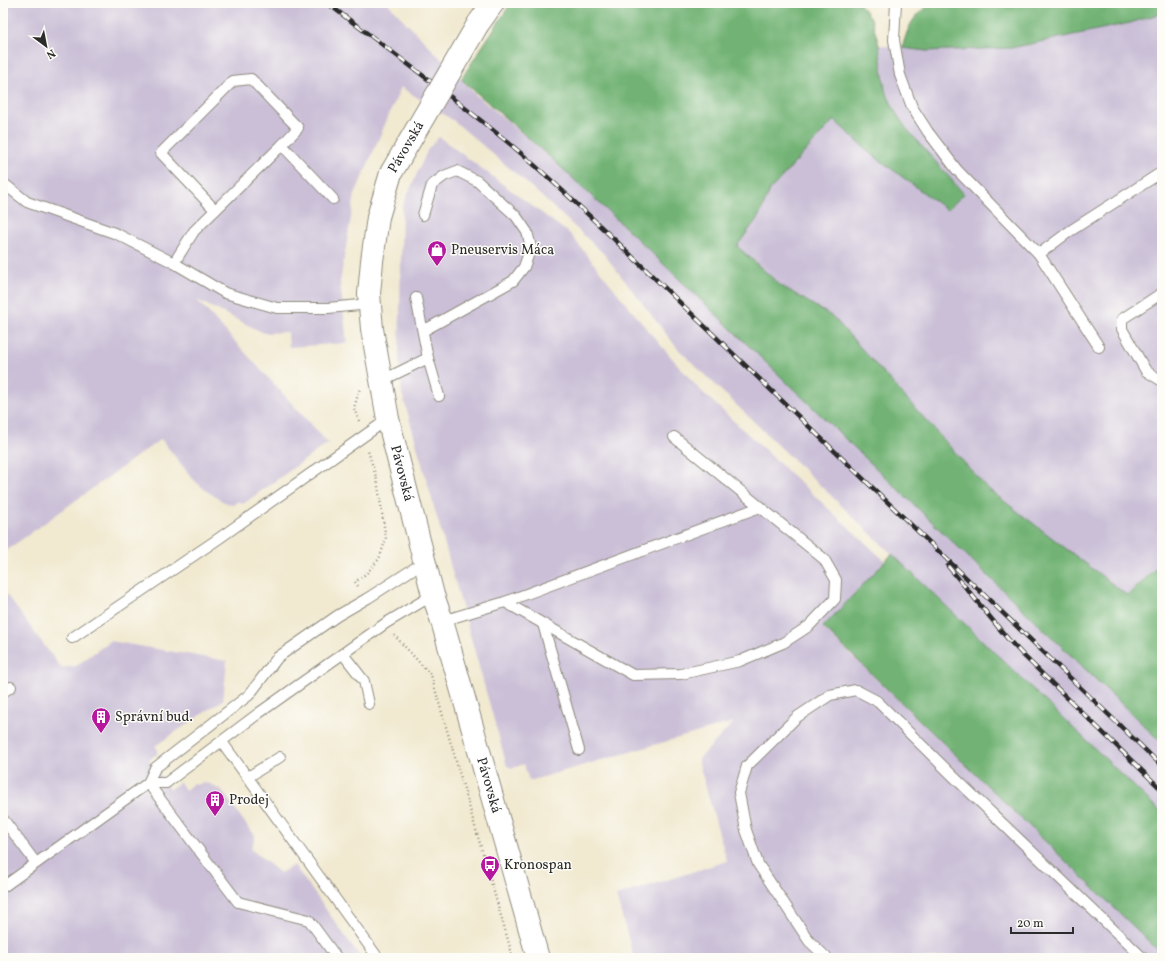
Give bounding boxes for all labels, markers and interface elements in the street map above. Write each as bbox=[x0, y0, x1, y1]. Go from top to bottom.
north arrow bbox=[26, 26, 66, 66]
text: N bbox=[43, 45, 58, 62]
street label: Pávovská bbox=[383, 118, 429, 177]
shop icon: Pneuservis Máca bbox=[426, 239, 448, 267]
place label: Pneuservis Máca bbox=[451, 241, 554, 260]
street label: Pávovská bbox=[386, 443, 418, 503]
building icon: Správní bud. bbox=[90, 706, 112, 734]
place label: Správní bud. bbox=[115, 708, 193, 727]
street label: Pávovská bbox=[472, 755, 506, 816]
building icon: Prodej bbox=[204, 789, 226, 817]
place label: Prodej bbox=[229, 791, 269, 810]
bus stop icon: Kronospan bbox=[479, 854, 501, 882]
place label: Kronospan bbox=[504, 856, 572, 875]
scale bar bbox=[1011, 909, 1073, 935]
text: 20 m bbox=[1017, 916, 1044, 932]

